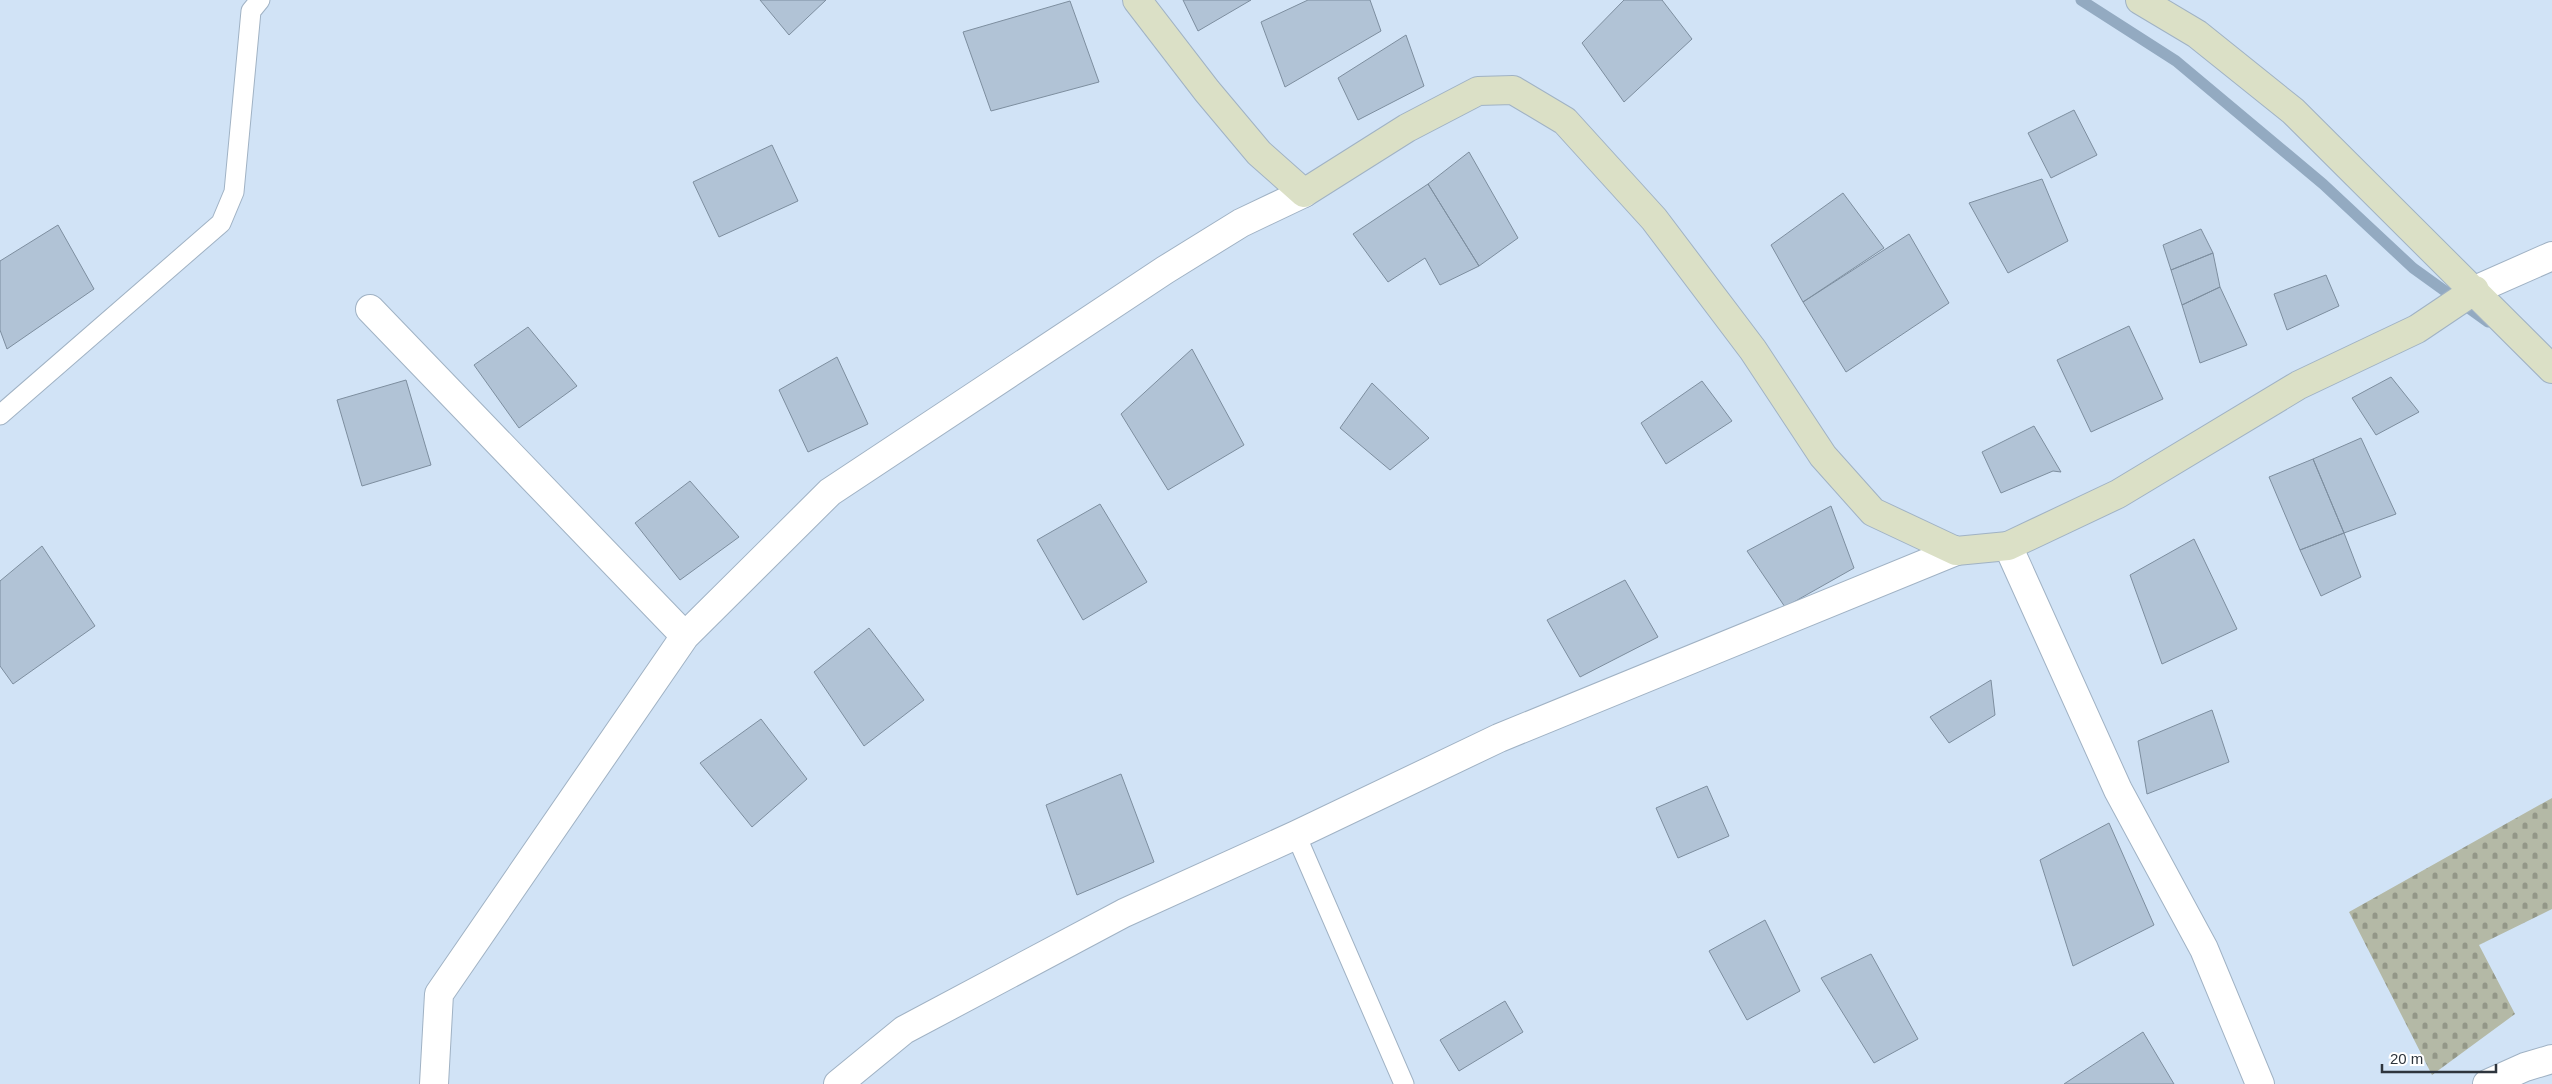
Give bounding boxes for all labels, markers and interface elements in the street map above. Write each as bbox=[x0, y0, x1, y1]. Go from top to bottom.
scale bar bbox=[2382, 1042, 2496, 1074]
text: 20 m bbox=[2390, 1050, 2423, 1067]

